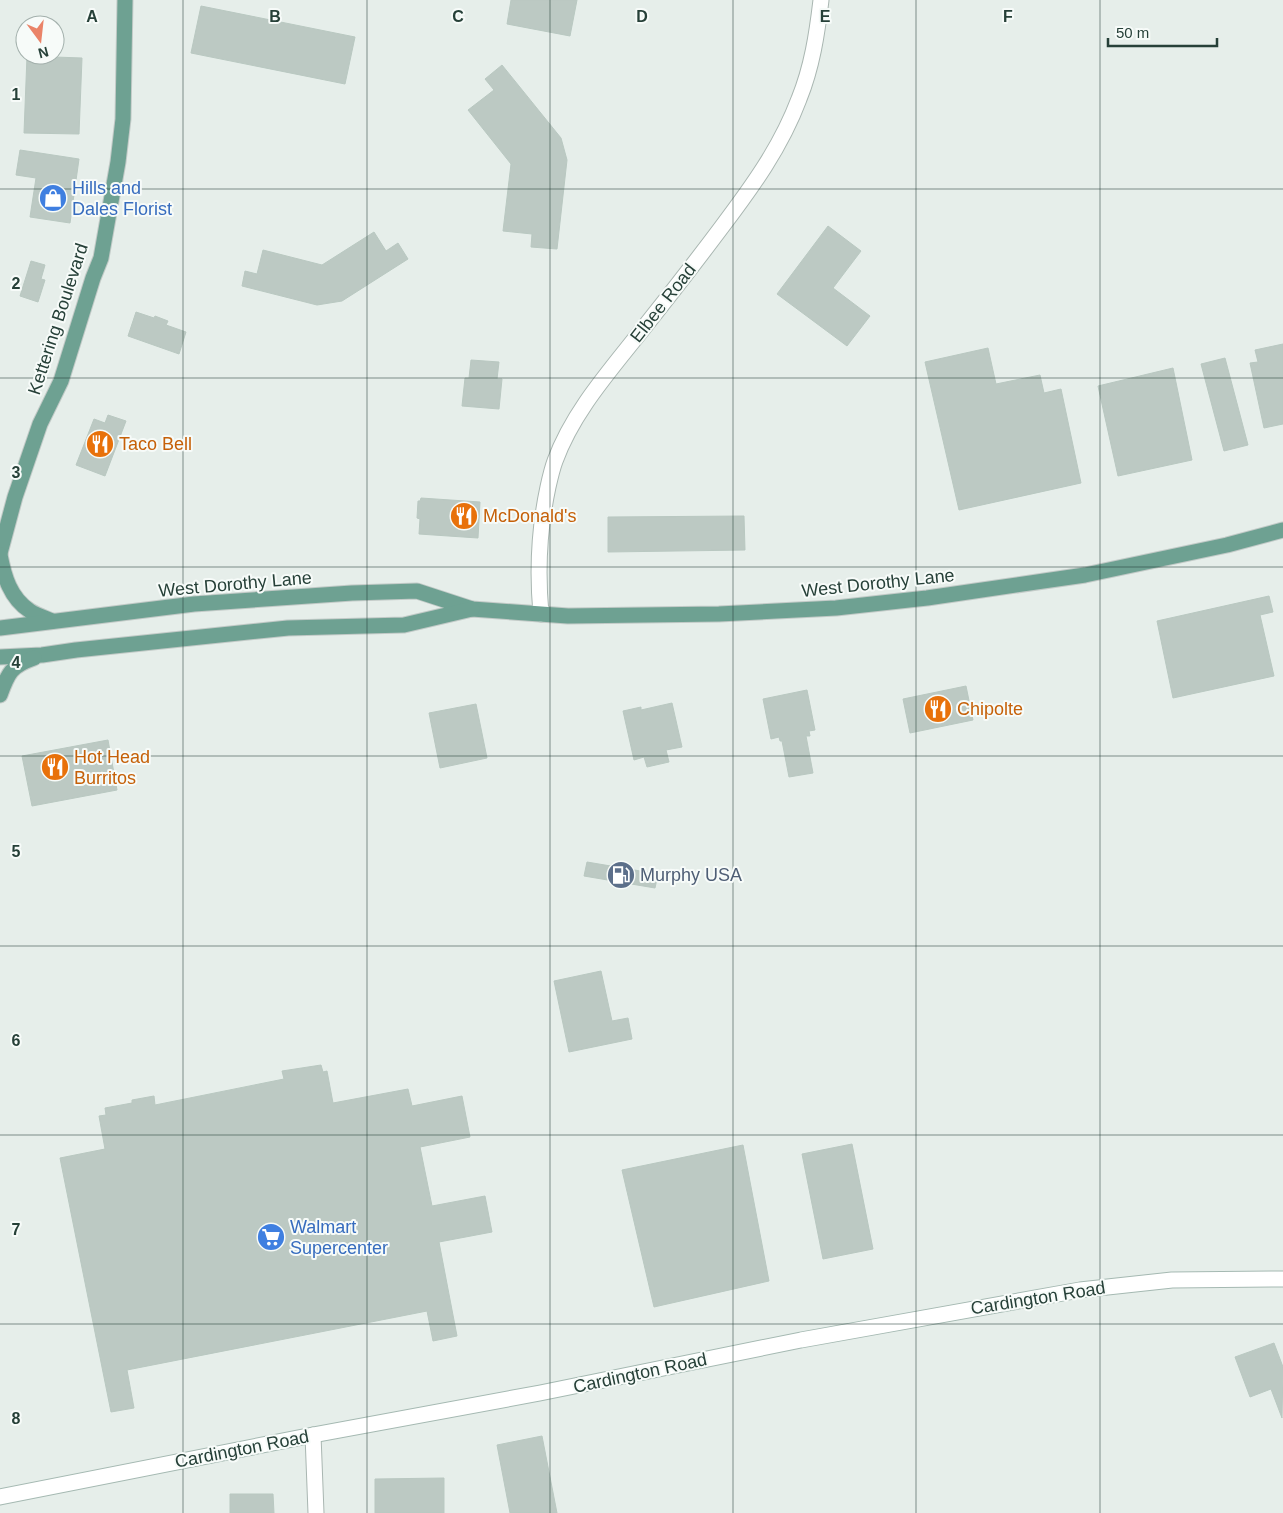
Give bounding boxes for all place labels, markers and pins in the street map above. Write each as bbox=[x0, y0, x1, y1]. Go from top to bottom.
place label: Hills and Dales Florist bbox=[72, 178, 172, 219]
shop icon: Hills and Dales Florist bbox=[38, 183, 68, 213]
restaurant icon: Taco Bell bbox=[85, 429, 115, 459]
place label: Taco Bell bbox=[119, 434, 192, 454]
restaurant icon: McDonald's bbox=[449, 501, 479, 531]
place label: McDonald's bbox=[483, 506, 576, 526]
restaurant icon: Chipolte bbox=[923, 694, 953, 724]
place label: Chipolte bbox=[957, 699, 1023, 719]
place label: Hot Head Burritos bbox=[74, 747, 150, 788]
restaurant icon: Hot Head Burritos bbox=[40, 752, 70, 782]
fuel station icon: Murphy USA bbox=[606, 860, 636, 890]
place label: Murphy USA bbox=[640, 865, 742, 885]
place label: Walmart Supercenter bbox=[290, 1217, 388, 1258]
supermarket icon: Walmart Supercenter bbox=[256, 1222, 286, 1252]

